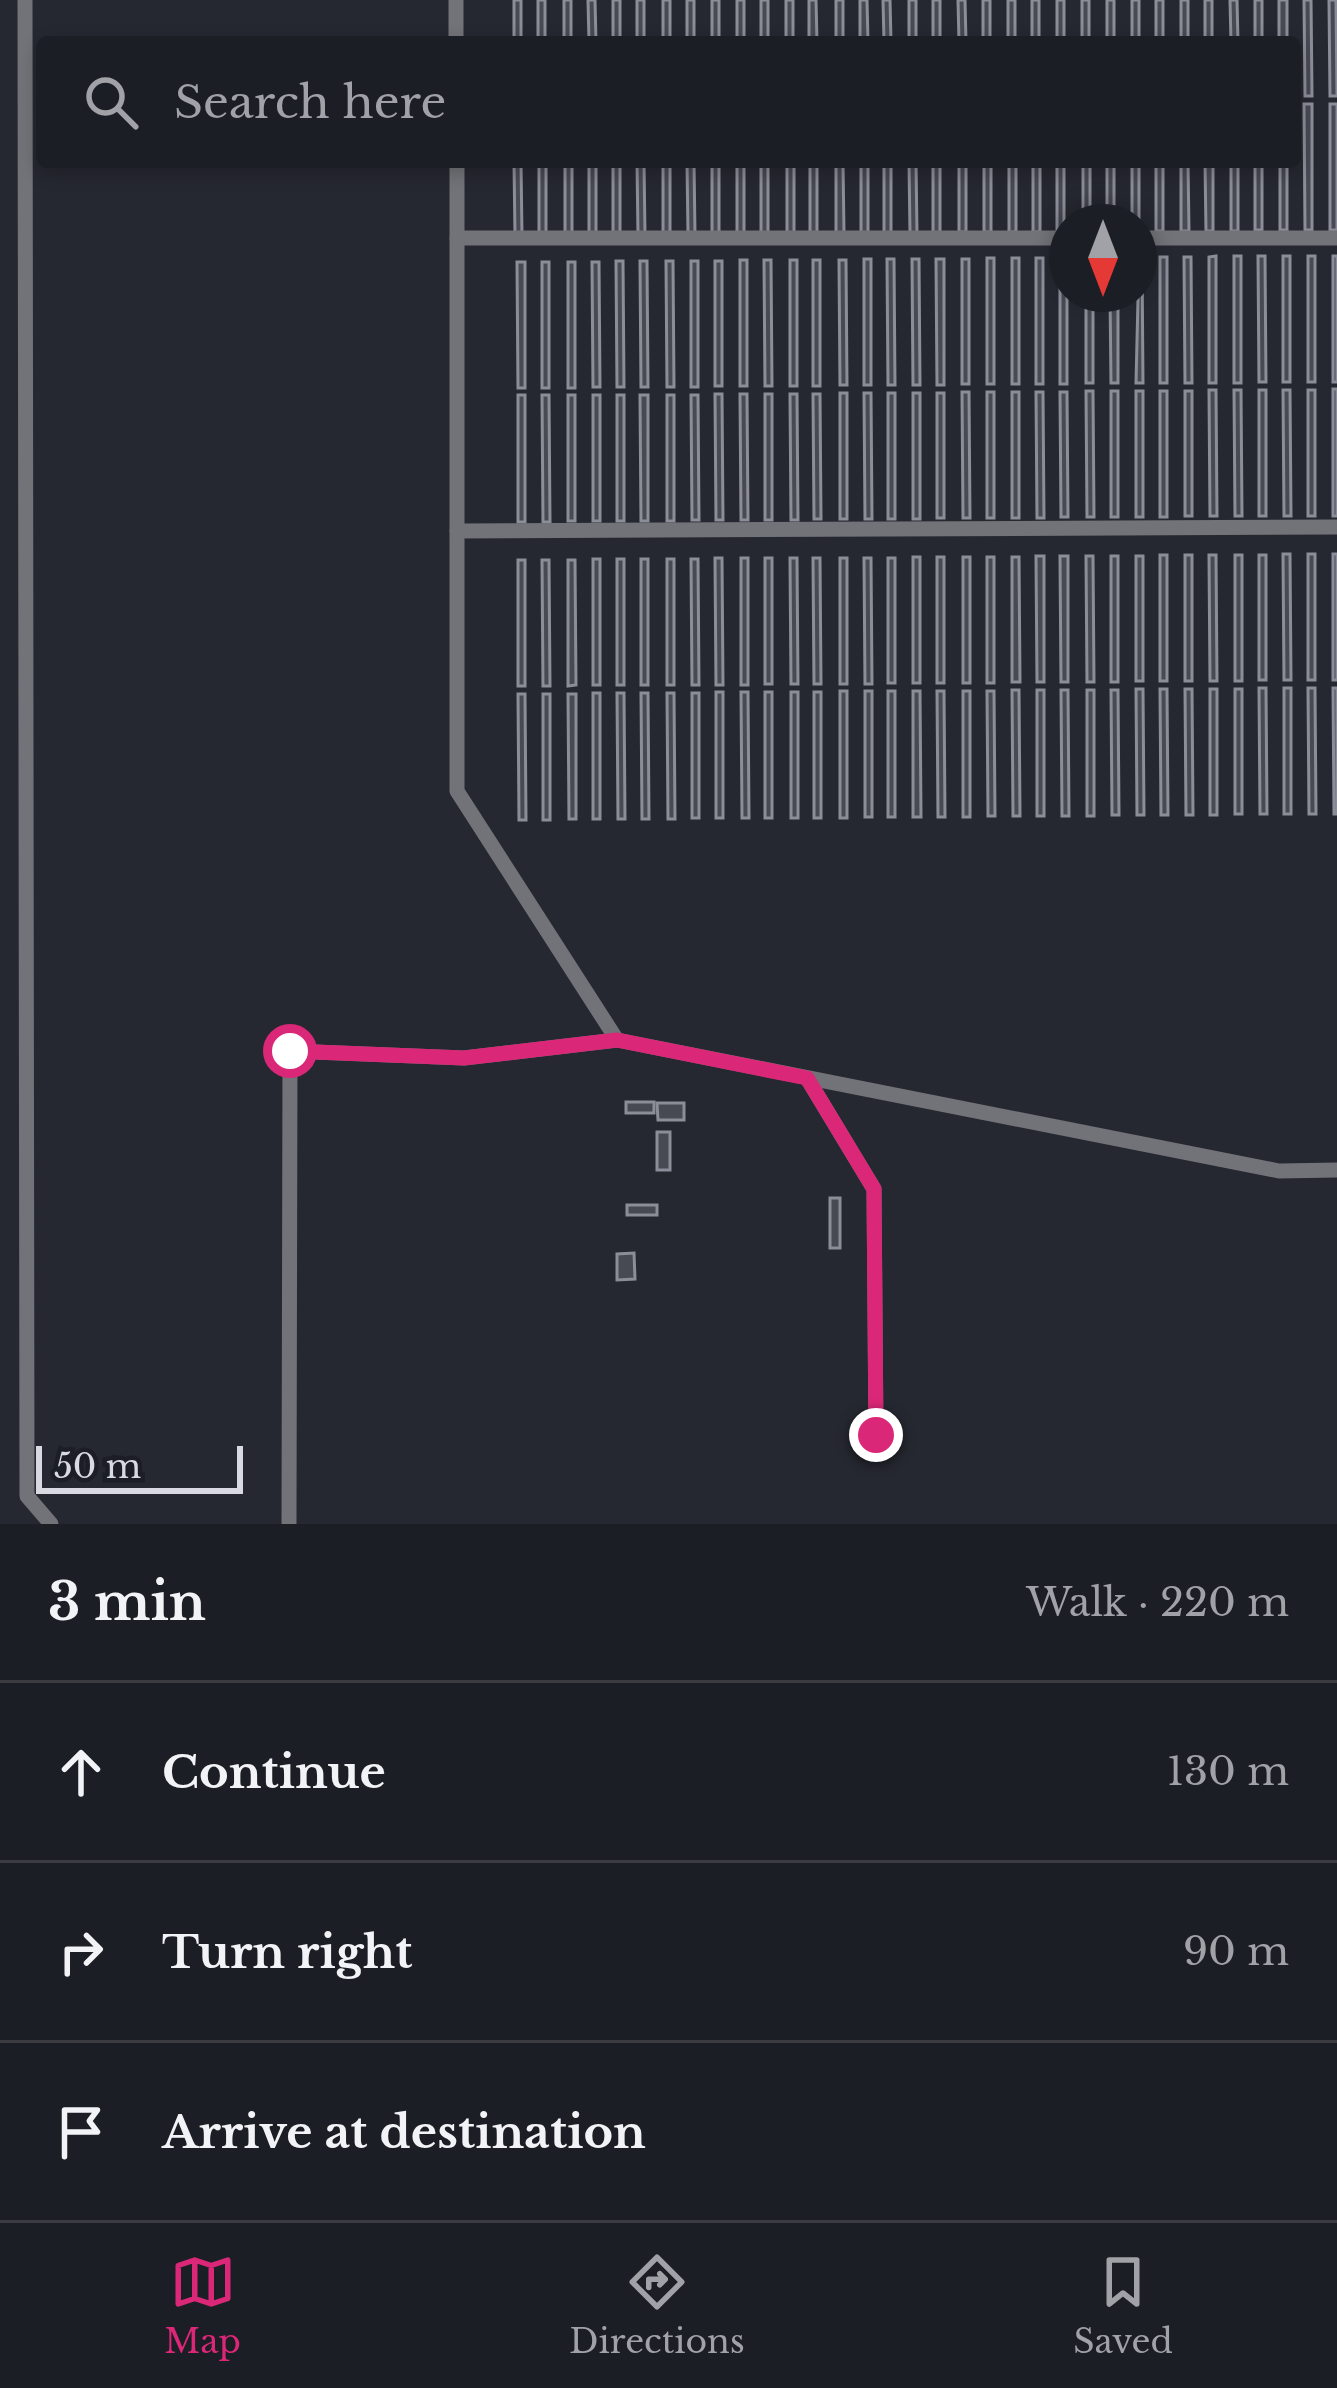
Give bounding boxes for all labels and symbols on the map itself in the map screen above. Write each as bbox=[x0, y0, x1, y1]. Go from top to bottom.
north arrow bbox=[1049, 204, 1157, 312]
route start bbox=[263, 1024, 317, 1078]
route end bbox=[849, 1408, 903, 1462]
scale bar bbox=[36, 1440, 243, 1493]

